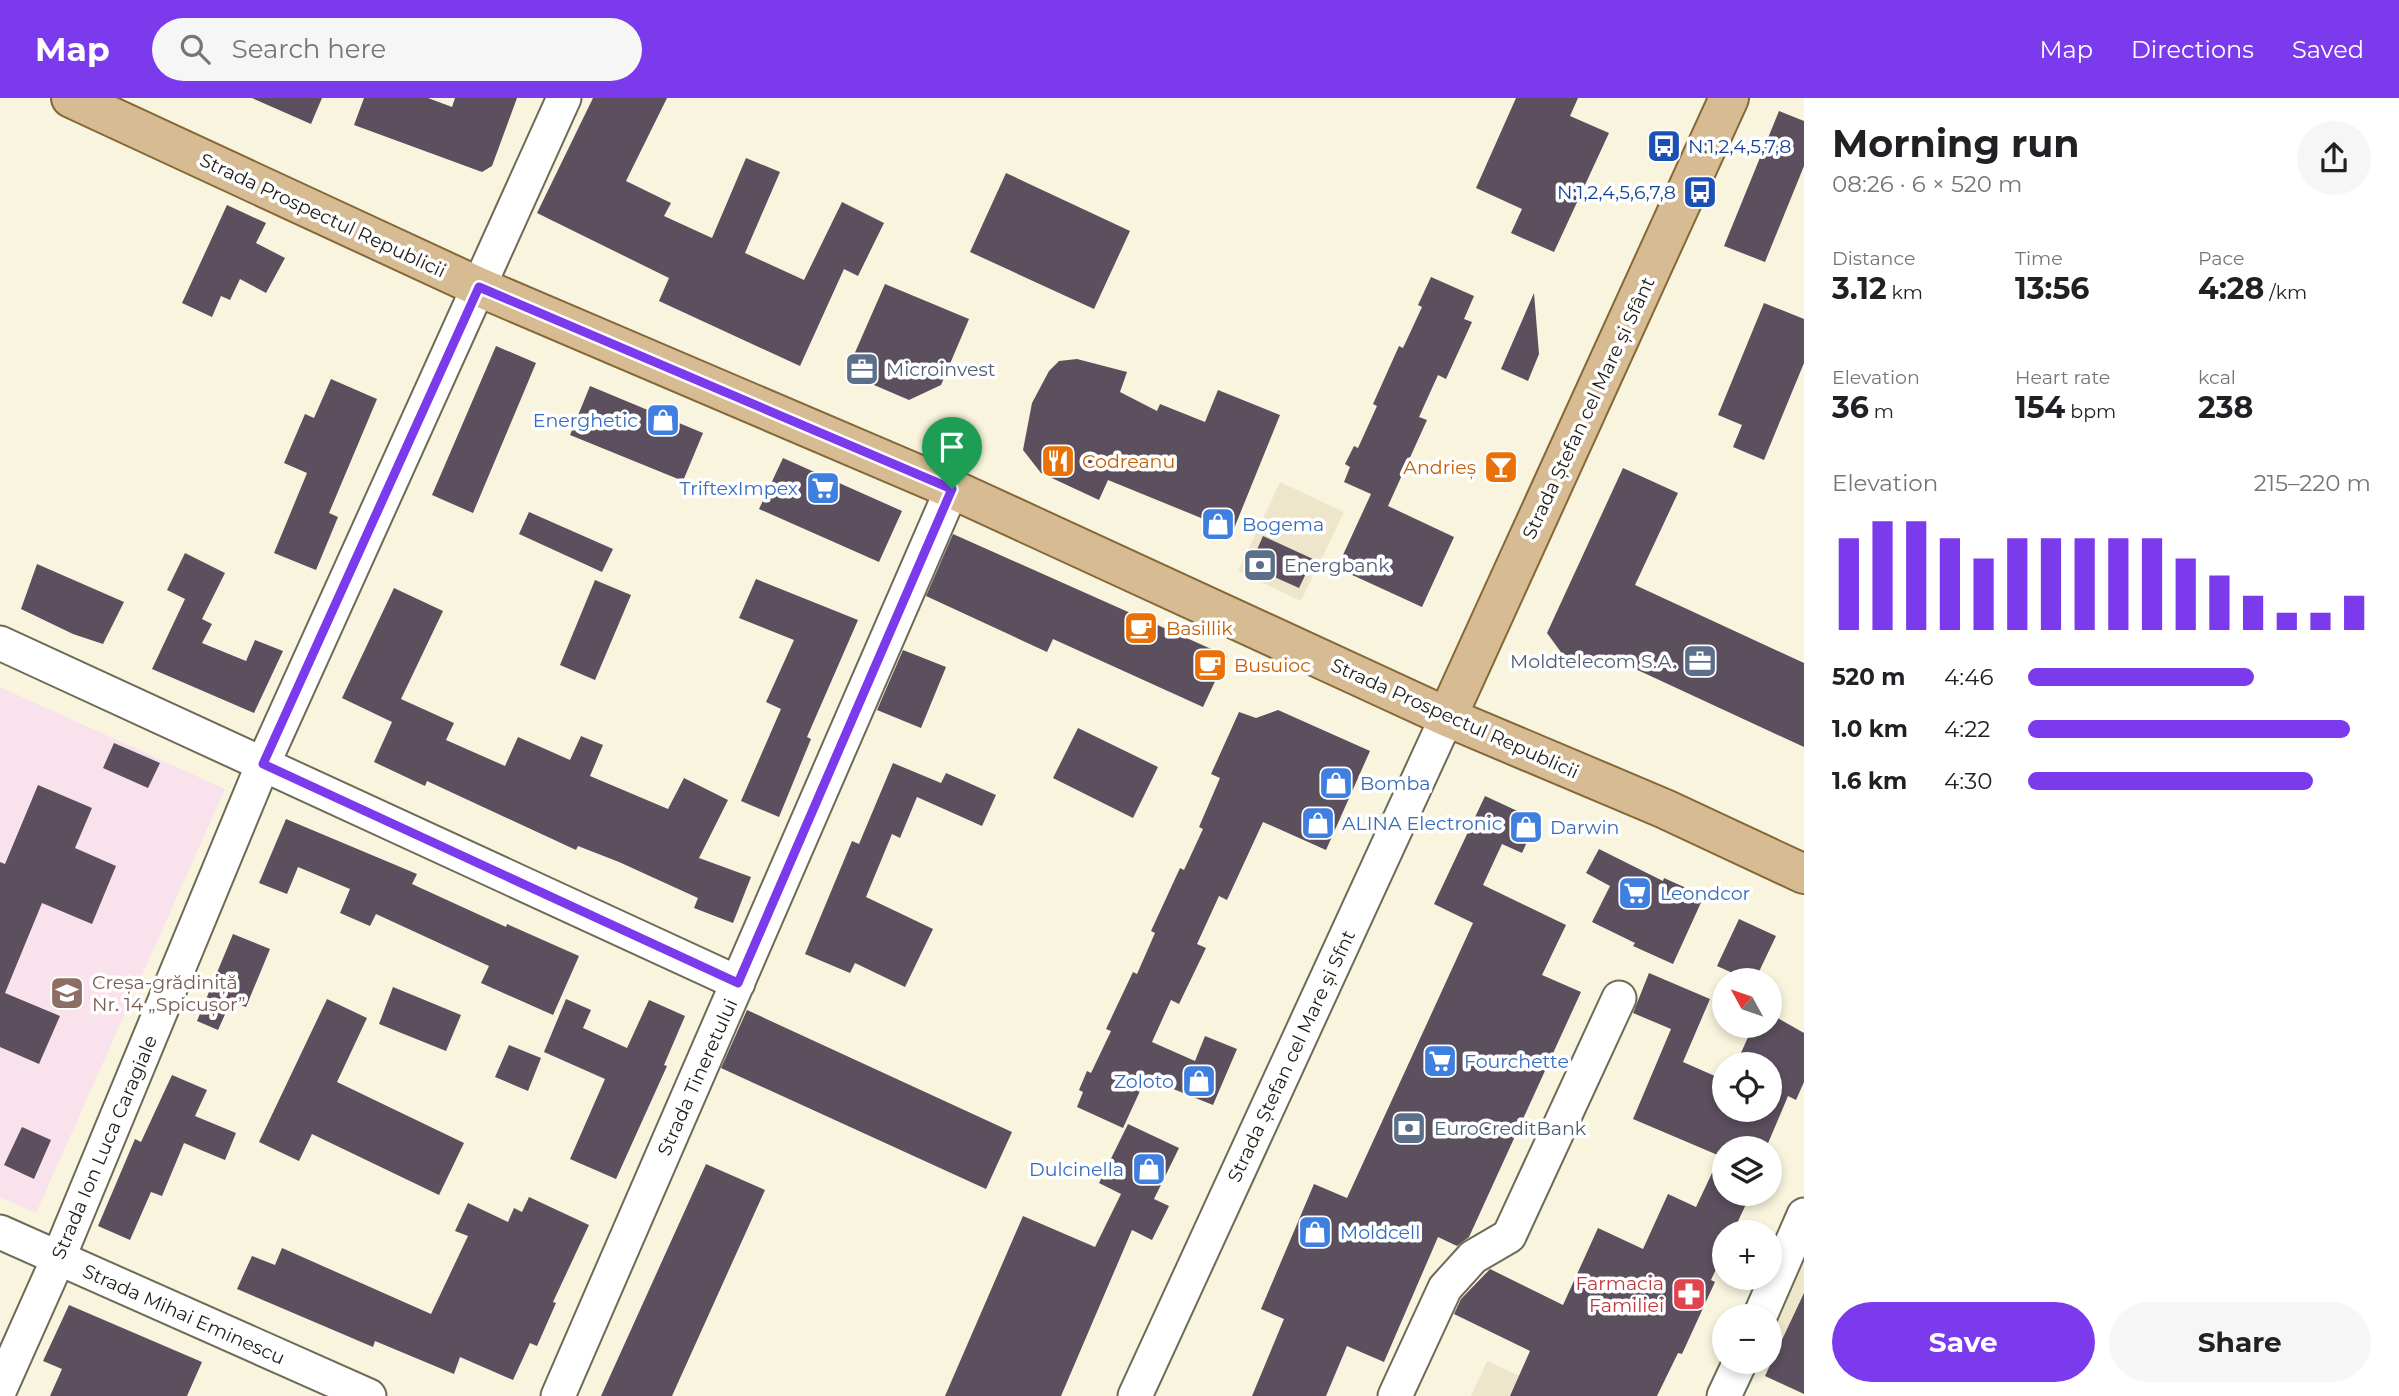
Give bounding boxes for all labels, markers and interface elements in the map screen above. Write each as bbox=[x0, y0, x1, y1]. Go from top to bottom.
search box bbox=[152, 18, 642, 81]
text: Map bbox=[35, 29, 110, 69]
icon: search bbox=[176, 30, 214, 68]
text: Search here bbox=[232, 33, 386, 65]
text: Map bbox=[2040, 35, 2093, 64]
text: Directions bbox=[2131, 35, 2254, 64]
text: Saved bbox=[2292, 35, 2364, 64]
text: Morning run bbox=[1832, 120, 2080, 167]
button: share bbox=[2297, 121, 2371, 195]
bus stop icon: N:1,2,4,5,7,8 bbox=[1645, 127, 1683, 165]
place label: N:1,2,4,5,7,8 bbox=[1688, 135, 1791, 158]
street label: Strada Prospectul Republicii bbox=[196, 148, 449, 283]
text: 08:26 · 6 × 520 m bbox=[1832, 170, 2023, 198]
bus stop icon: N:1,2,4,5,6,7,8 bbox=[1681, 173, 1719, 211]
place label: N:1,2,4,5,6,7,8 bbox=[1557, 181, 1676, 204]
text: Distance bbox=[1832, 247, 1915, 270]
text: Time bbox=[2015, 247, 2063, 270]
text: Pace bbox=[2198, 247, 2245, 270]
text: 3.12 bbox=[1832, 270, 1887, 307]
text: 13:56 bbox=[2015, 270, 2089, 307]
text: 4:28 bbox=[2198, 270, 2264, 307]
street label: Strada Ștefan cel Mare și Sfânt bbox=[1517, 273, 1660, 543]
text: km bbox=[1887, 281, 1923, 304]
text: /km bbox=[2264, 281, 2307, 304]
office icon: Microinvest bbox=[843, 350, 881, 388]
place label: Microinvest bbox=[886, 358, 996, 381]
text: Elevation bbox=[1832, 366, 1920, 389]
text: Heart rate bbox=[2015, 366, 2110, 389]
text: kcal bbox=[2198, 366, 2236, 389]
text: 36 bbox=[1832, 389, 1869, 426]
text: 154 bbox=[2015, 389, 2065, 426]
text: 238 bbox=[2198, 389, 2253, 426]
text: m bbox=[1869, 400, 1894, 423]
text: bpm bbox=[2065, 400, 2116, 423]
shop icon: Energhetic bbox=[644, 401, 682, 439]
place label: Energhetic bbox=[533, 409, 638, 432]
pin bbox=[922, 417, 982, 489]
icon: arrive bbox=[933, 428, 971, 466]
restaurant icon: Codreanu bbox=[1039, 442, 1077, 480]
bar icon: Andrieș bbox=[1482, 448, 1520, 486]
place label: Codreanu bbox=[1082, 450, 1175, 473]
place label: Andrieș bbox=[1403, 456, 1476, 480]
supermarket icon: TriftexImpex bbox=[804, 469, 842, 507]
text: Elevation bbox=[1832, 469, 1938, 497]
text: 215–220 m bbox=[2254, 469, 2371, 497]
place label: TriftexImpex bbox=[680, 477, 798, 500]
shop icon: Bogema bbox=[1199, 505, 1237, 543]
place label: Bogema bbox=[1242, 513, 1324, 536]
bank icon: Energbank bbox=[1241, 546, 1279, 584]
place label: Energbank bbox=[1284, 554, 1390, 577]
cafe icon: Basillik bbox=[1122, 609, 1160, 647]
place label: Basillik bbox=[1166, 617, 1233, 640]
office icon: Moldtelecom S.A. bbox=[1681, 642, 1719, 680]
cafe icon: Busuioc bbox=[1191, 646, 1229, 684]
place label: Moldtelecom S.A. bbox=[1510, 650, 1676, 673]
street label: Strada Prospectul Republicii bbox=[1327, 653, 1582, 784]
place label: Busuioc bbox=[1234, 654, 1311, 677]
text: 520 m bbox=[1832, 663, 1905, 691]
text: 4:46 bbox=[1944, 663, 1993, 691]
text: 1.0 km bbox=[1832, 715, 1908, 743]
text: 4:22 bbox=[1944, 715, 1990, 743]
shop icon: Bomba bbox=[1317, 764, 1355, 802]
text: 1.6 km bbox=[1832, 767, 1907, 795]
text: 4:30 bbox=[1944, 767, 1992, 795]
place label: Bomba bbox=[1360, 772, 1430, 795]
shop icon: ALINA Electronic bbox=[1299, 804, 1337, 842]
shop icon: Darwin bbox=[1507, 808, 1545, 846]
place label: ALINA Electronic bbox=[1342, 812, 1502, 835]
place label: Darwin bbox=[1550, 816, 1619, 839]
supermarket icon: Leondcor bbox=[1616, 874, 1654, 912]
place label: Leondcor bbox=[1660, 882, 1750, 905]
street label: Strada Ștefan cel Mare și Sfnt bbox=[1223, 926, 1361, 1186]
north arrow bbox=[1712, 968, 1782, 1038]
map controls bbox=[1712, 968, 1782, 1374]
place label: Creșa-grădiniță Nr. 14 „Spicușor” bbox=[92, 971, 246, 1017]
school or university icon: Creșa-grădiniță Nr. 14 „Spicușor” bbox=[48, 974, 86, 1012]
street label: Strada Tineretului bbox=[653, 995, 742, 1159]
street label: Strada Ion Luca Caragiale bbox=[47, 1032, 162, 1263]
supermarket icon: Fourchette bbox=[1421, 1042, 1459, 1080]
place label: Fourchette bbox=[1464, 1050, 1569, 1073]
button: locate bbox=[1712, 1052, 1782, 1122]
shop icon: Zoloto bbox=[1180, 1062, 1218, 1100]
place label: Zoloto bbox=[1114, 1070, 1174, 1093]
bank icon: EuroCreditBank bbox=[1390, 1109, 1428, 1147]
place label: EuroCreditBank bbox=[1434, 1117, 1587, 1140]
button: layers bbox=[1712, 1136, 1782, 1206]
shop icon: Dulcinella bbox=[1130, 1150, 1168, 1188]
place label: Dulcinella bbox=[1029, 1158, 1124, 1181]
shop icon: Moldcell bbox=[1296, 1213, 1334, 1251]
button: + bbox=[1712, 1220, 1782, 1290]
place label: Moldcell bbox=[1340, 1221, 1420, 1244]
street label: Strada Mihai Eminescu bbox=[79, 1259, 288, 1369]
place label: Farmacia Familiei bbox=[1575, 1272, 1664, 1317]
pharmacy icon: Farmacia Familiei bbox=[1670, 1275, 1708, 1313]
button: Save bbox=[1832, 1302, 2095, 1382]
button: Share bbox=[2109, 1302, 2371, 1382]
button: − bbox=[1712, 1304, 1782, 1374]

